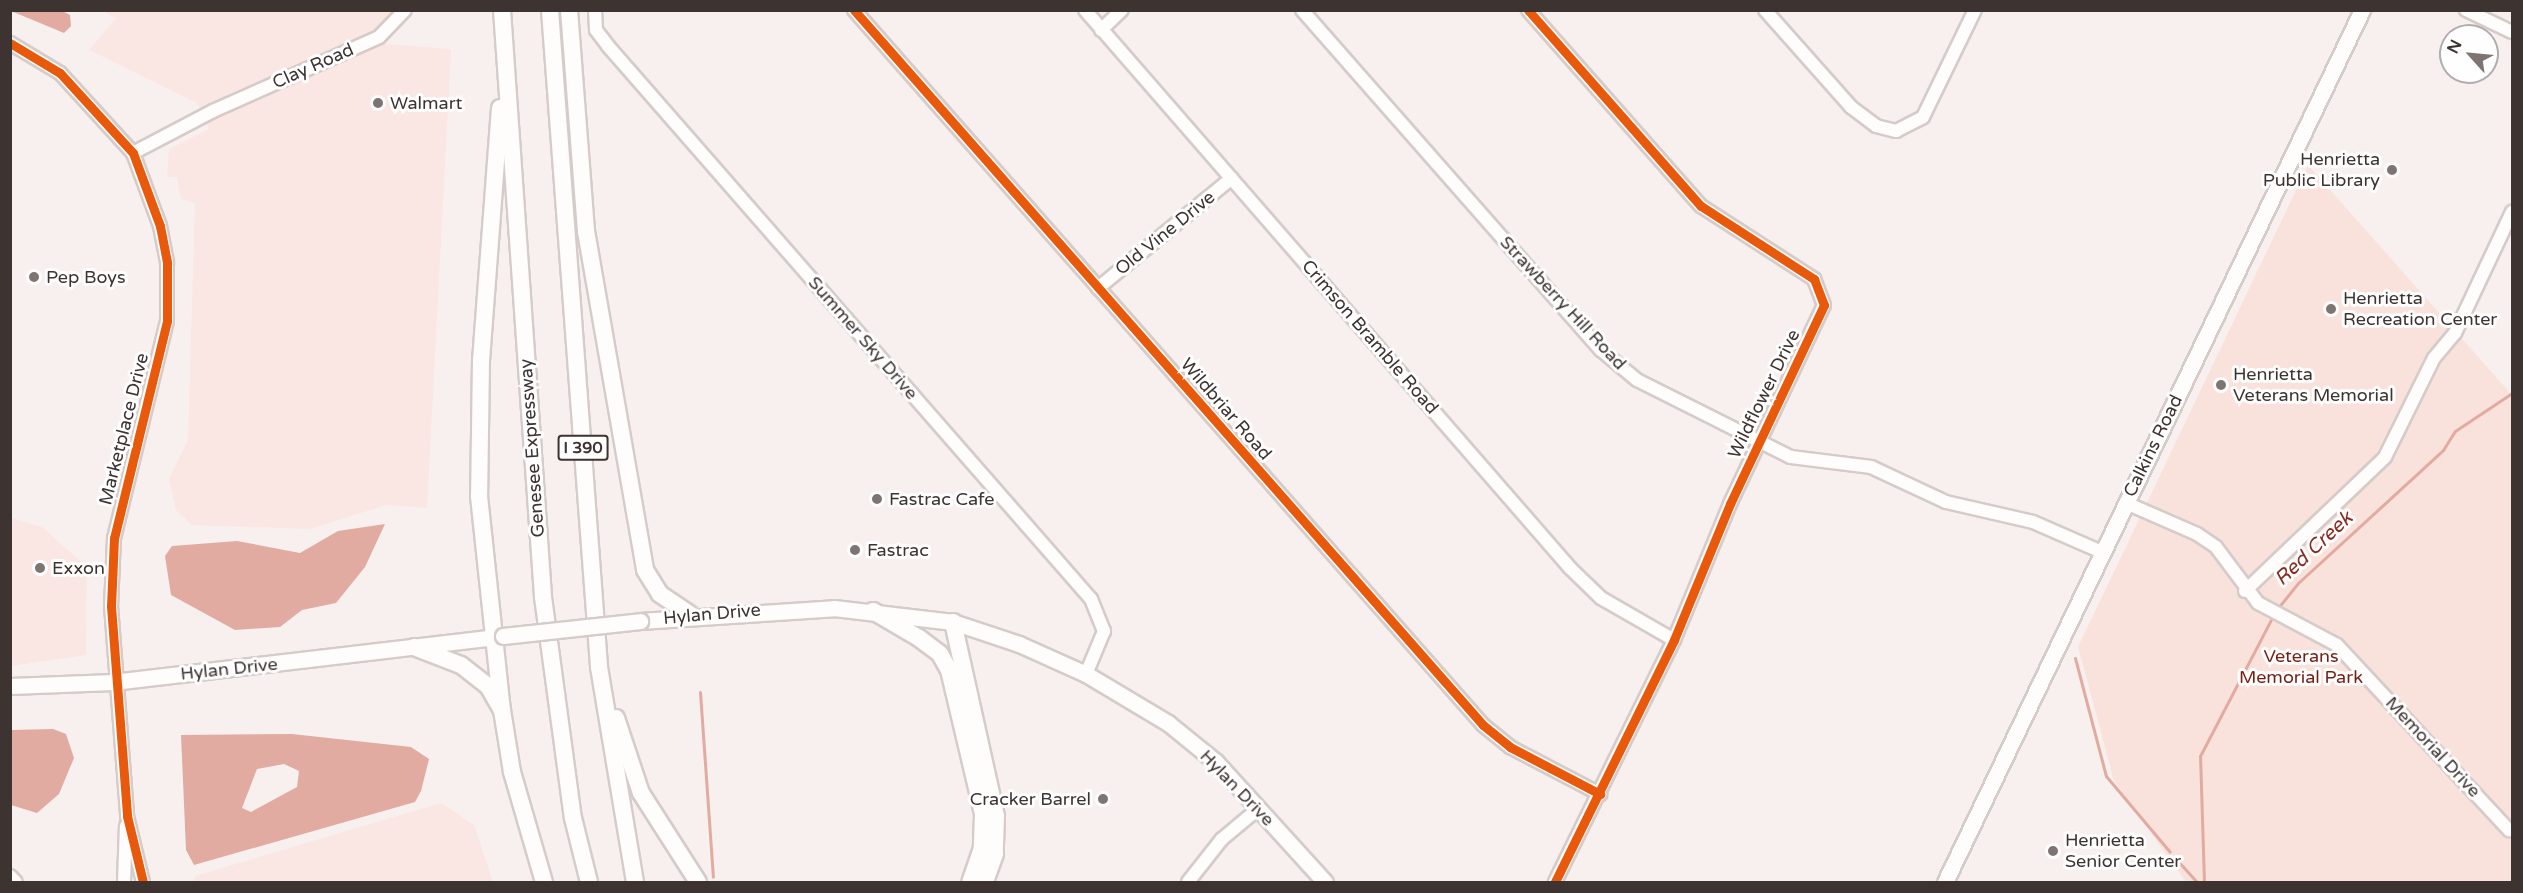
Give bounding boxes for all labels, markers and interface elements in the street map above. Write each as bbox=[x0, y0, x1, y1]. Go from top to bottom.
north arrow bbox=[2439, 24, 2499, 84]
text: N bbox=[2443, 36, 2467, 57]
street label: Clay Road bbox=[269, 39, 357, 93]
place label: Walmart bbox=[390, 92, 462, 114]
marker: Walmart bbox=[371, 96, 385, 110]
place label: Henrietta Public Library bbox=[2263, 149, 2380, 192]
marker: Henrietta Public Library bbox=[2385, 163, 2399, 177]
street label: Old Vine Drive bbox=[1111, 186, 1219, 280]
street label: Strawberry Hill Road bbox=[1495, 232, 1631, 374]
street label: Crimson Bramble Road bbox=[1297, 255, 1443, 419]
place label: Pep Boys bbox=[46, 266, 126, 288]
marker: Pep Boys bbox=[27, 270, 41, 284]
street label: Summer Sky Drive bbox=[804, 272, 922, 404]
place label: Henrietta Recreation Center bbox=[2343, 288, 2497, 330]
marker: Henrietta Recreation Center bbox=[2324, 302, 2338, 316]
street label: Wildflower Drive bbox=[1723, 326, 1805, 462]
street label: Marketplace Drive bbox=[95, 351, 153, 507]
street label: Wildbriar Road bbox=[1176, 354, 1276, 464]
street label: Genesee Expressway bbox=[515, 358, 549, 538]
place label: Henrietta Veterans Memorial bbox=[2233, 364, 2394, 406]
marker: Henrietta Veterans Memorial bbox=[2214, 378, 2228, 392]
street label: Calkins Road bbox=[2119, 391, 2187, 501]
road number: I 390 bbox=[558, 435, 608, 461]
place label: Fastrac Cafe bbox=[889, 488, 994, 510]
marker: Fastrac Cafe bbox=[870, 492, 884, 506]
water label: Red Creek bbox=[2270, 507, 2358, 591]
place label: Fastrac bbox=[867, 539, 929, 561]
marker: Fastrac bbox=[848, 543, 862, 557]
place label: Exxon bbox=[52, 557, 105, 579]
marker: Exxon bbox=[33, 561, 47, 575]
street label: Hylan Drive bbox=[662, 599, 762, 629]
park label: Veterans Memorial Park bbox=[2239, 646, 2363, 688]
street label: Hylan Drive bbox=[179, 653, 279, 685]
street label: Memorial Drive bbox=[2381, 692, 2485, 802]
street label: Hylan Drive bbox=[1195, 745, 1279, 831]
place label: Cracker Barrel bbox=[970, 788, 1091, 810]
marker: Cracker Barrel bbox=[1096, 792, 1110, 806]
place label: Henrietta Senior Center bbox=[2065, 830, 2181, 872]
marker: Henrietta Senior Center bbox=[2046, 844, 2060, 858]

